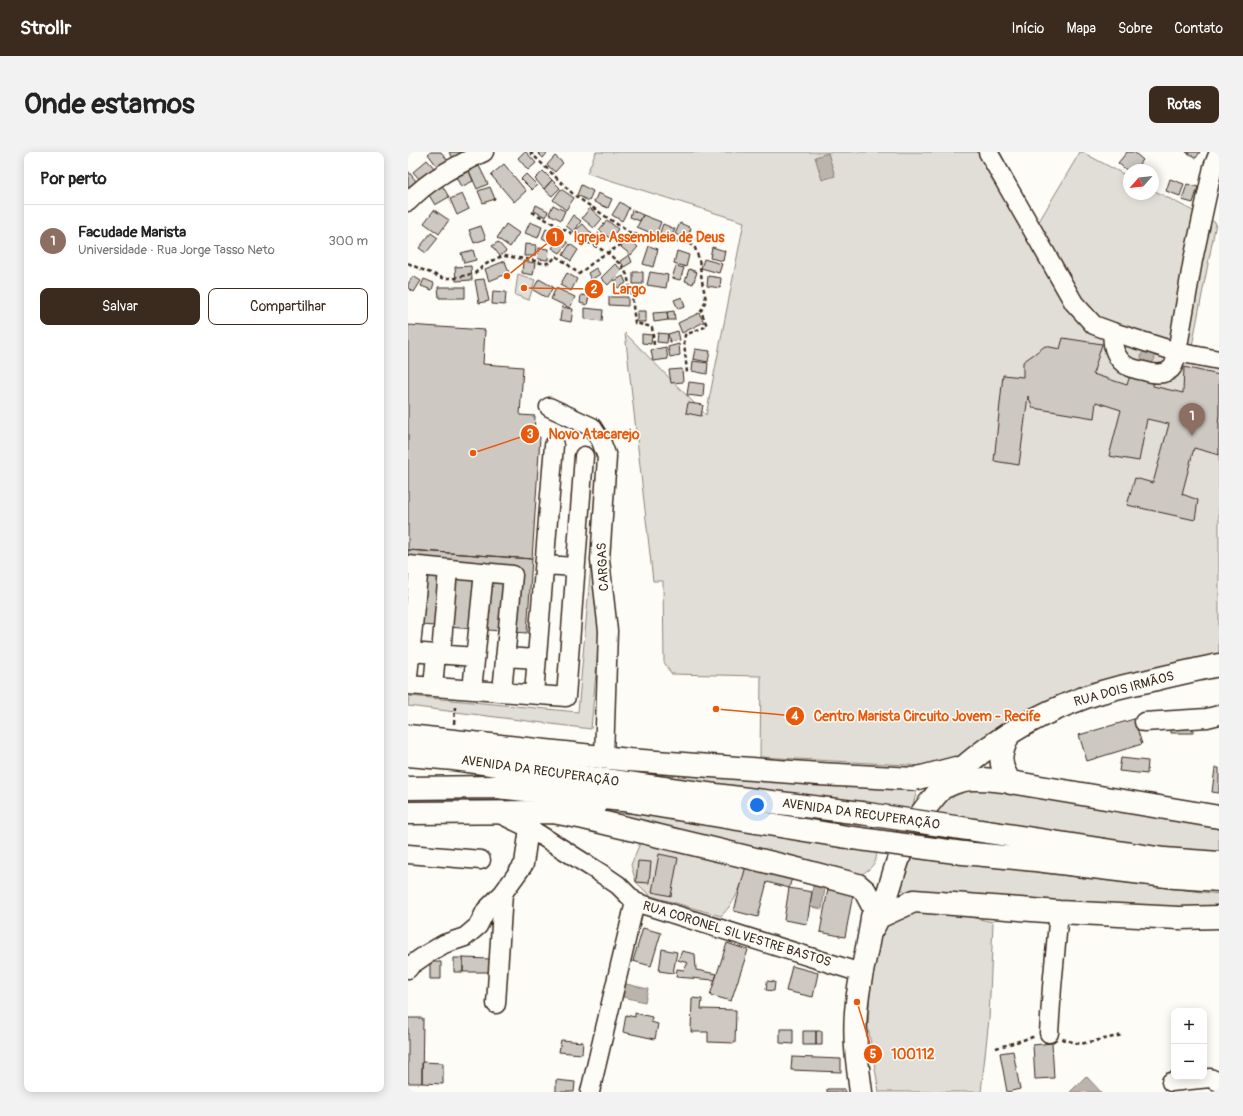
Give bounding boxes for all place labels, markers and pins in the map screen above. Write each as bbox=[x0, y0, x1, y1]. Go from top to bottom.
callout: Igreja Assembleia de Deus bbox=[545, 224, 732, 250]
callout: Largo bbox=[584, 276, 654, 302]
pin: 1 bbox=[1179, 403, 1205, 436]
callout: Novo Atacarejo bbox=[520, 421, 647, 447]
callout: Centro Marista Circuito Jovem - Recife bbox=[785, 703, 1048, 729]
callout: 100112 bbox=[863, 1041, 942, 1067]

